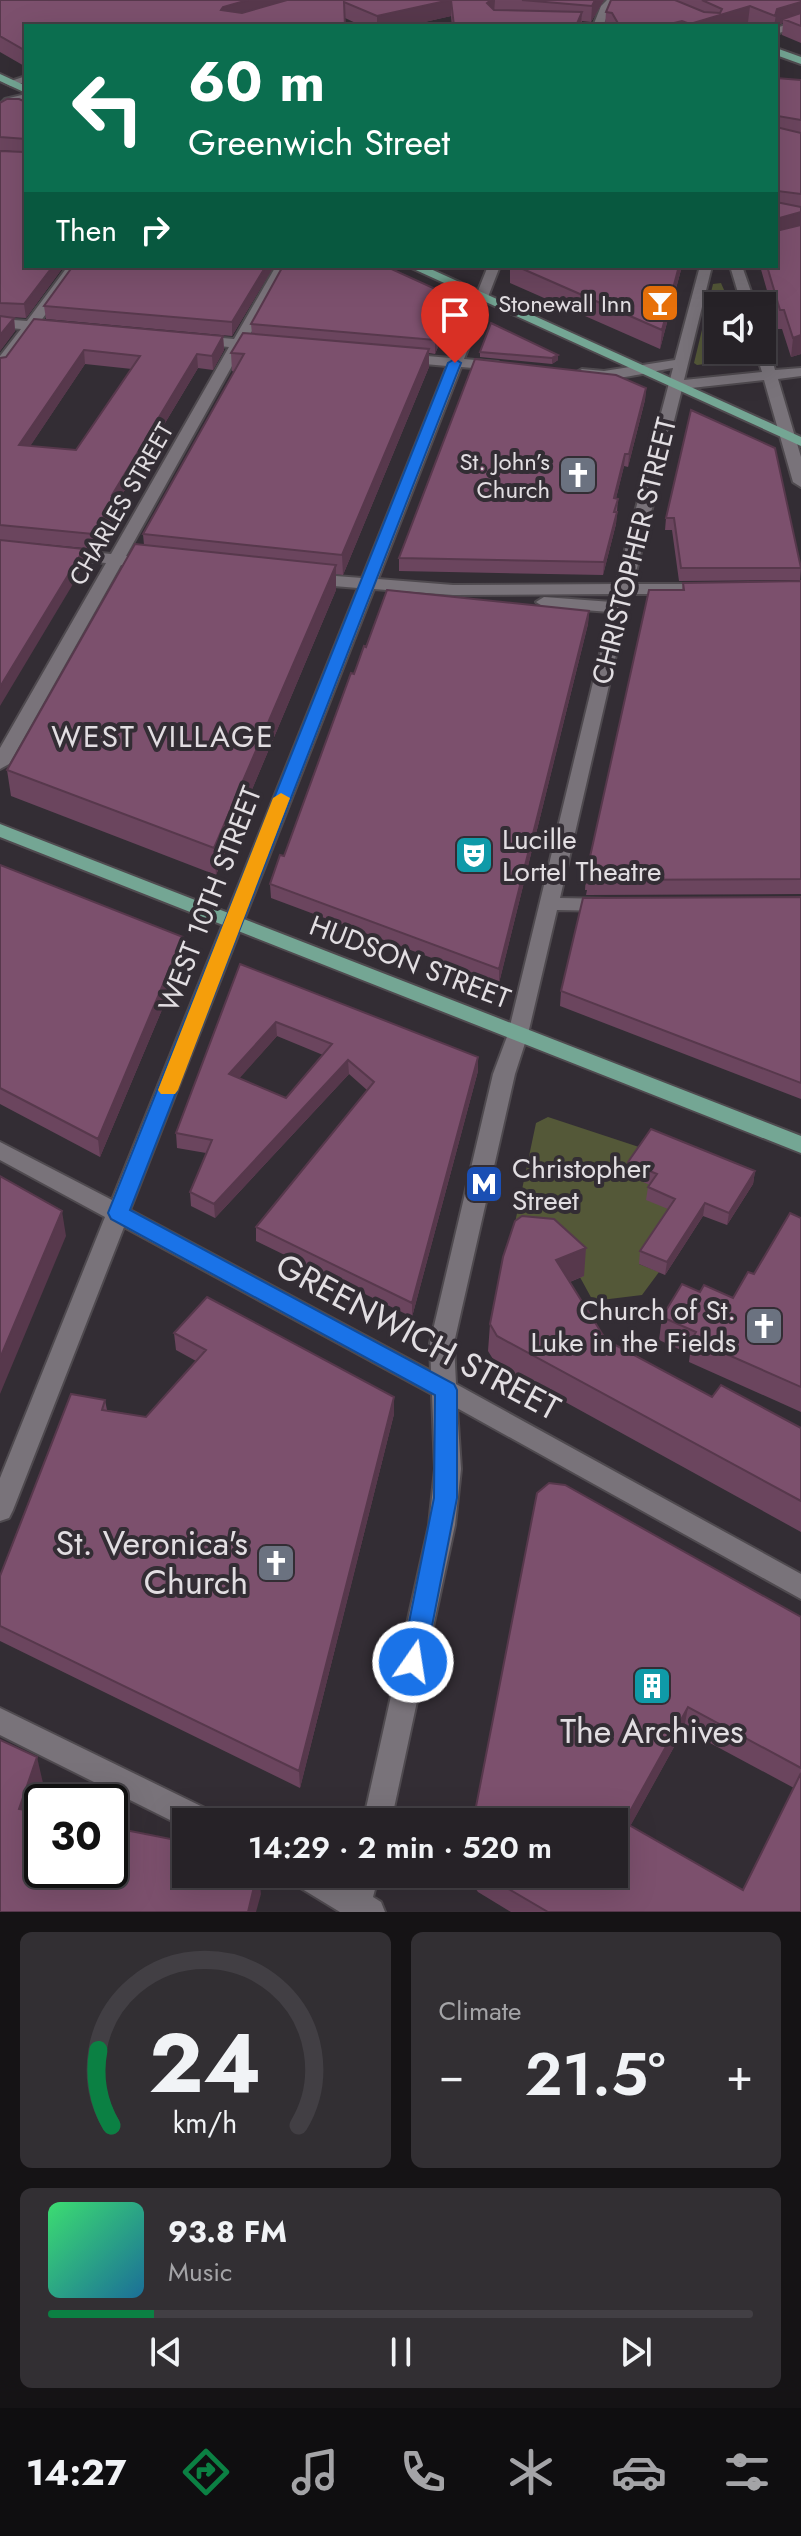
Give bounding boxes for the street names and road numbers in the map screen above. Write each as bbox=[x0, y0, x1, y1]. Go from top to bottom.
street label: CHRISTOPHER STREET bbox=[581, 413, 687, 689]
street label: CHARLES STREET bbox=[60, 416, 182, 592]
street label: WEST 10TH STREET bbox=[148, 780, 272, 1018]
street label: HUDSON STREET bbox=[304, 905, 516, 1019]
street label: GREENWICH STREET bbox=[267, 1241, 569, 1433]

